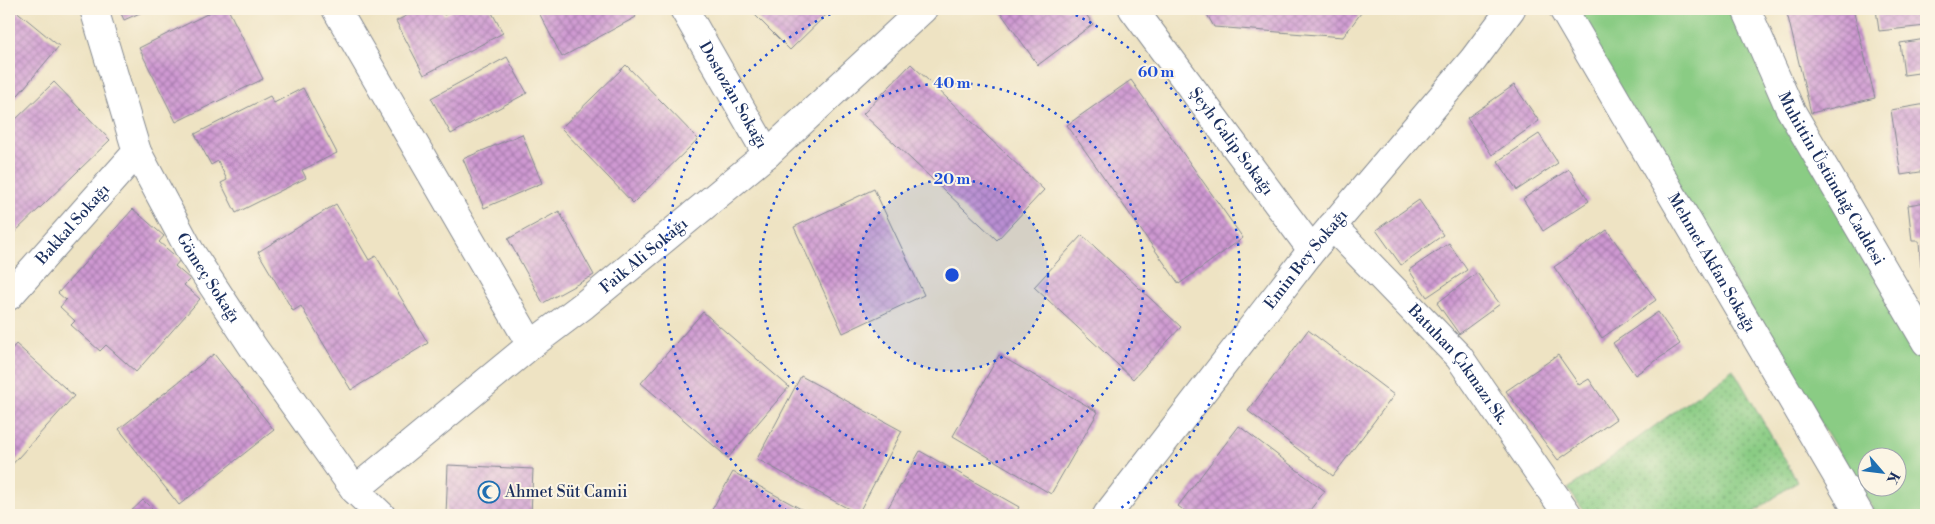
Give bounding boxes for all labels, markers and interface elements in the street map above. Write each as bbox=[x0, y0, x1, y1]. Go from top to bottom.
street label: Dostozan Sokağı bbox=[695, 38, 772, 152]
text: 60 m bbox=[1138, 63, 1175, 82]
text: 40 m bbox=[933, 74, 971, 93]
street label: Şeyh Galip Sokağı bbox=[1185, 84, 1278, 199]
street label: Muhittin Üstündağ Caddesi bbox=[1774, 89, 1889, 269]
text: 20 m bbox=[934, 170, 971, 189]
street label: Bakkal Sokağı bbox=[31, 180, 114, 270]
street label: Mehmet Akfan Sokağı bbox=[1663, 189, 1760, 336]
street label: Emin Bey Sokağı bbox=[1260, 205, 1352, 313]
street label: Faik Ali Sokağı bbox=[596, 214, 692, 298]
street label: Gömeç Sokağı bbox=[172, 229, 244, 327]
centre of rings bbox=[943, 266, 961, 284]
street label: Batuhan Çıkmazı Sk. bbox=[1403, 300, 1513, 429]
north arrow bbox=[1858, 446, 1908, 496]
text: K bbox=[1882, 468, 1903, 487]
mosque icon: Ahmet Süt Camii bbox=[477, 480, 501, 504]
place label: Ahmet Süt Camii bbox=[504, 482, 628, 502]

